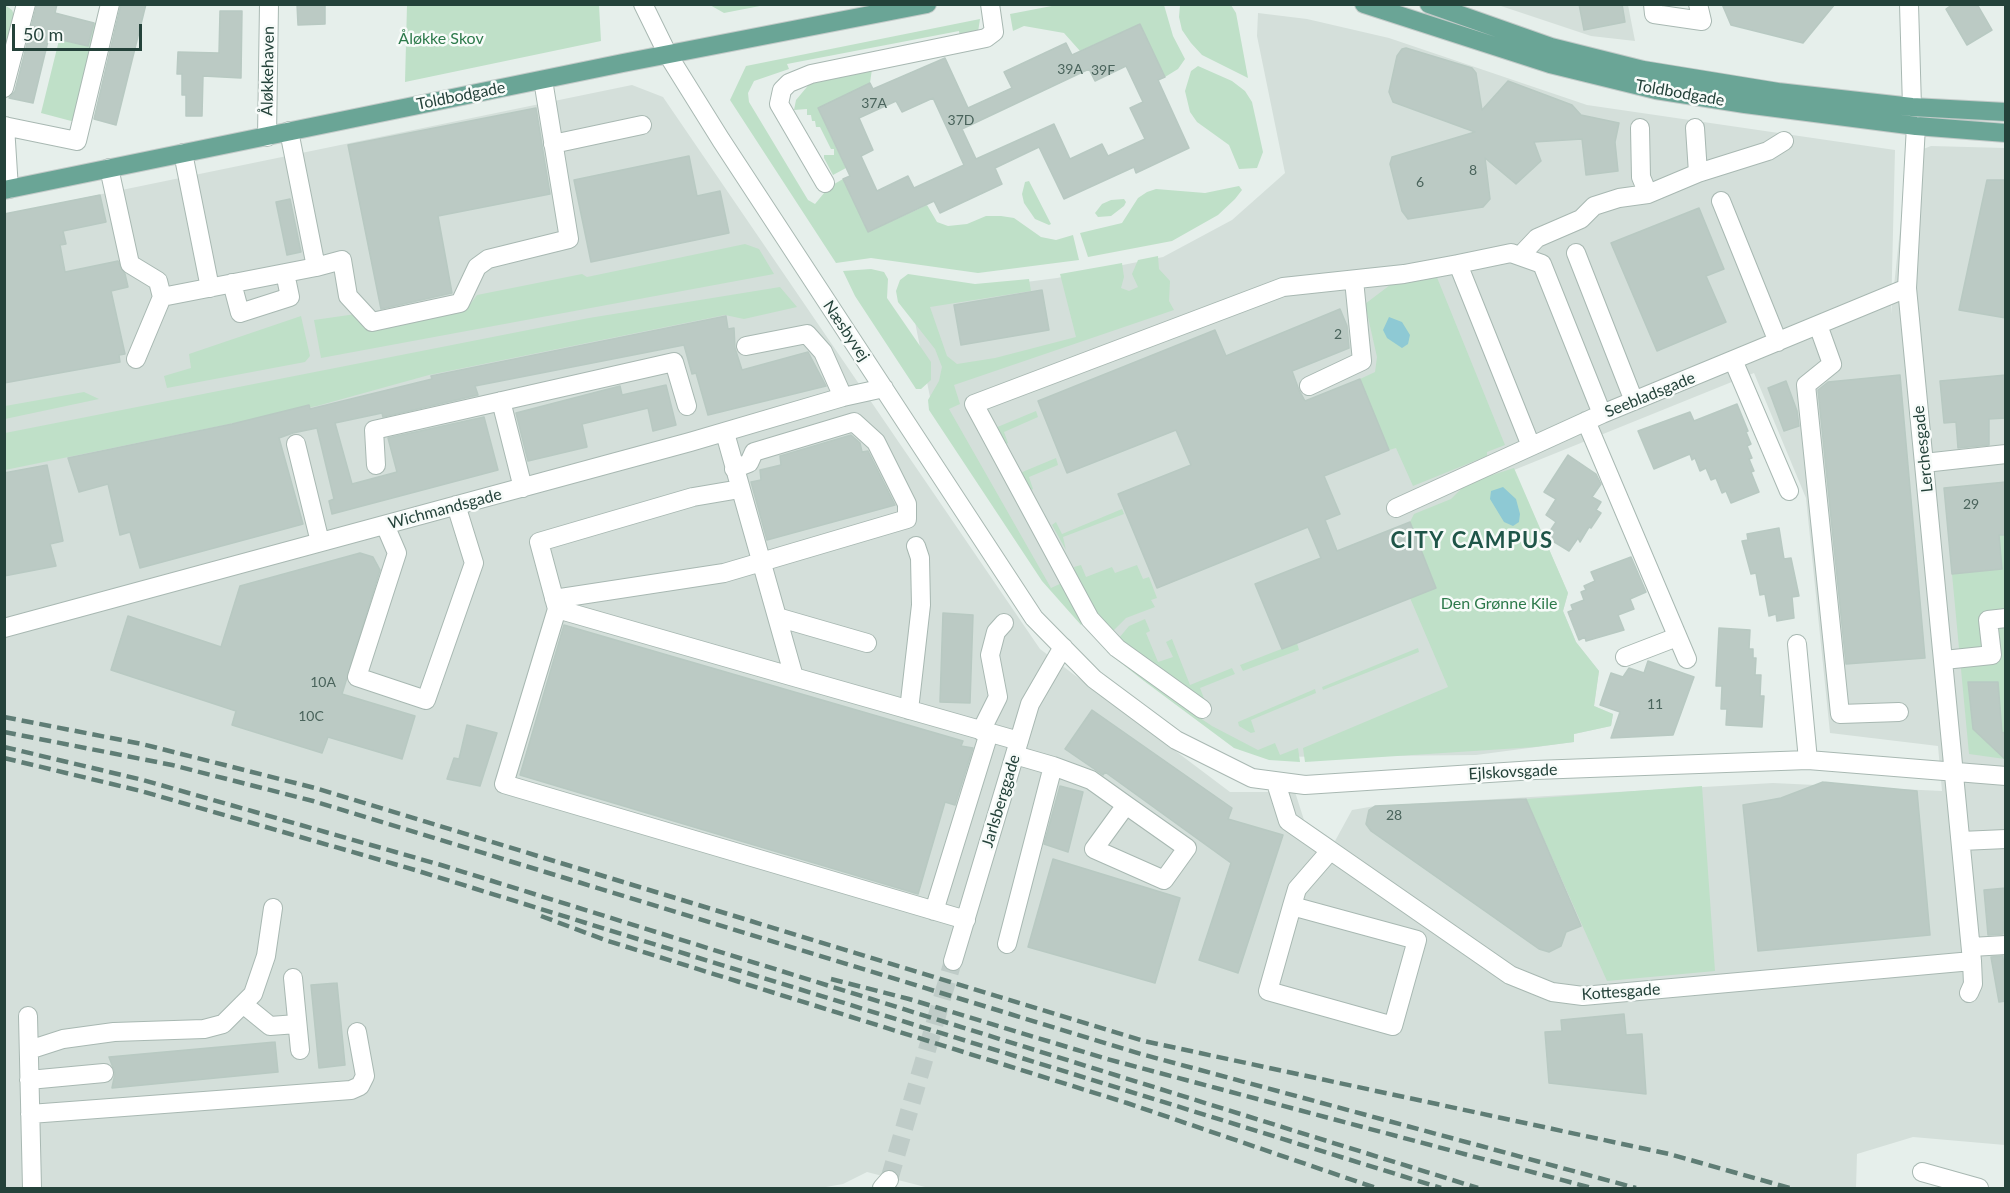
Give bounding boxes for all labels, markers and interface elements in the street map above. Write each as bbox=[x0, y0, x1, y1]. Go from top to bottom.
scale bar bbox=[15, 12, 146, 50]
text: 50 m bbox=[23, 23, 63, 45]
street label: Åløkkehaven bbox=[258, 26, 278, 116]
park label: Åløkke Skov bbox=[398, 29, 484, 49]
house number: 39A bbox=[1057, 61, 1083, 77]
house number: 39F bbox=[1091, 62, 1115, 78]
street label: Toldbodgade bbox=[1634, 76, 1726, 110]
street label: Toldbodgade bbox=[415, 78, 507, 114]
house number: 37A bbox=[861, 95, 887, 111]
house number: 37D bbox=[948, 112, 974, 128]
house number: 8 bbox=[1469, 162, 1477, 178]
house number: 6 bbox=[1416, 174, 1424, 190]
street label: Næsbyvej bbox=[819, 297, 873, 365]
house number: 2 bbox=[1334, 326, 1342, 342]
street label: Seebladsgade bbox=[1602, 368, 1698, 422]
street label: Lerchesgade bbox=[1909, 405, 1937, 493]
street label: Wichmandsgade bbox=[386, 485, 504, 533]
house number: 29 bbox=[1963, 496, 1979, 512]
district label: CITY CAMPUS bbox=[1390, 528, 1554, 554]
park label: Den Grønne Kile bbox=[1441, 594, 1557, 614]
house number: 10A bbox=[310, 674, 336, 690]
house number: 11 bbox=[1647, 696, 1663, 712]
house number: 10C bbox=[298, 708, 324, 724]
street label: Jarlsberggade bbox=[978, 752, 1024, 850]
street label: Ejlskovsgade bbox=[1468, 760, 1558, 784]
house number: 28 bbox=[1386, 807, 1402, 823]
street label: Kottesgade bbox=[1581, 980, 1661, 1004]

